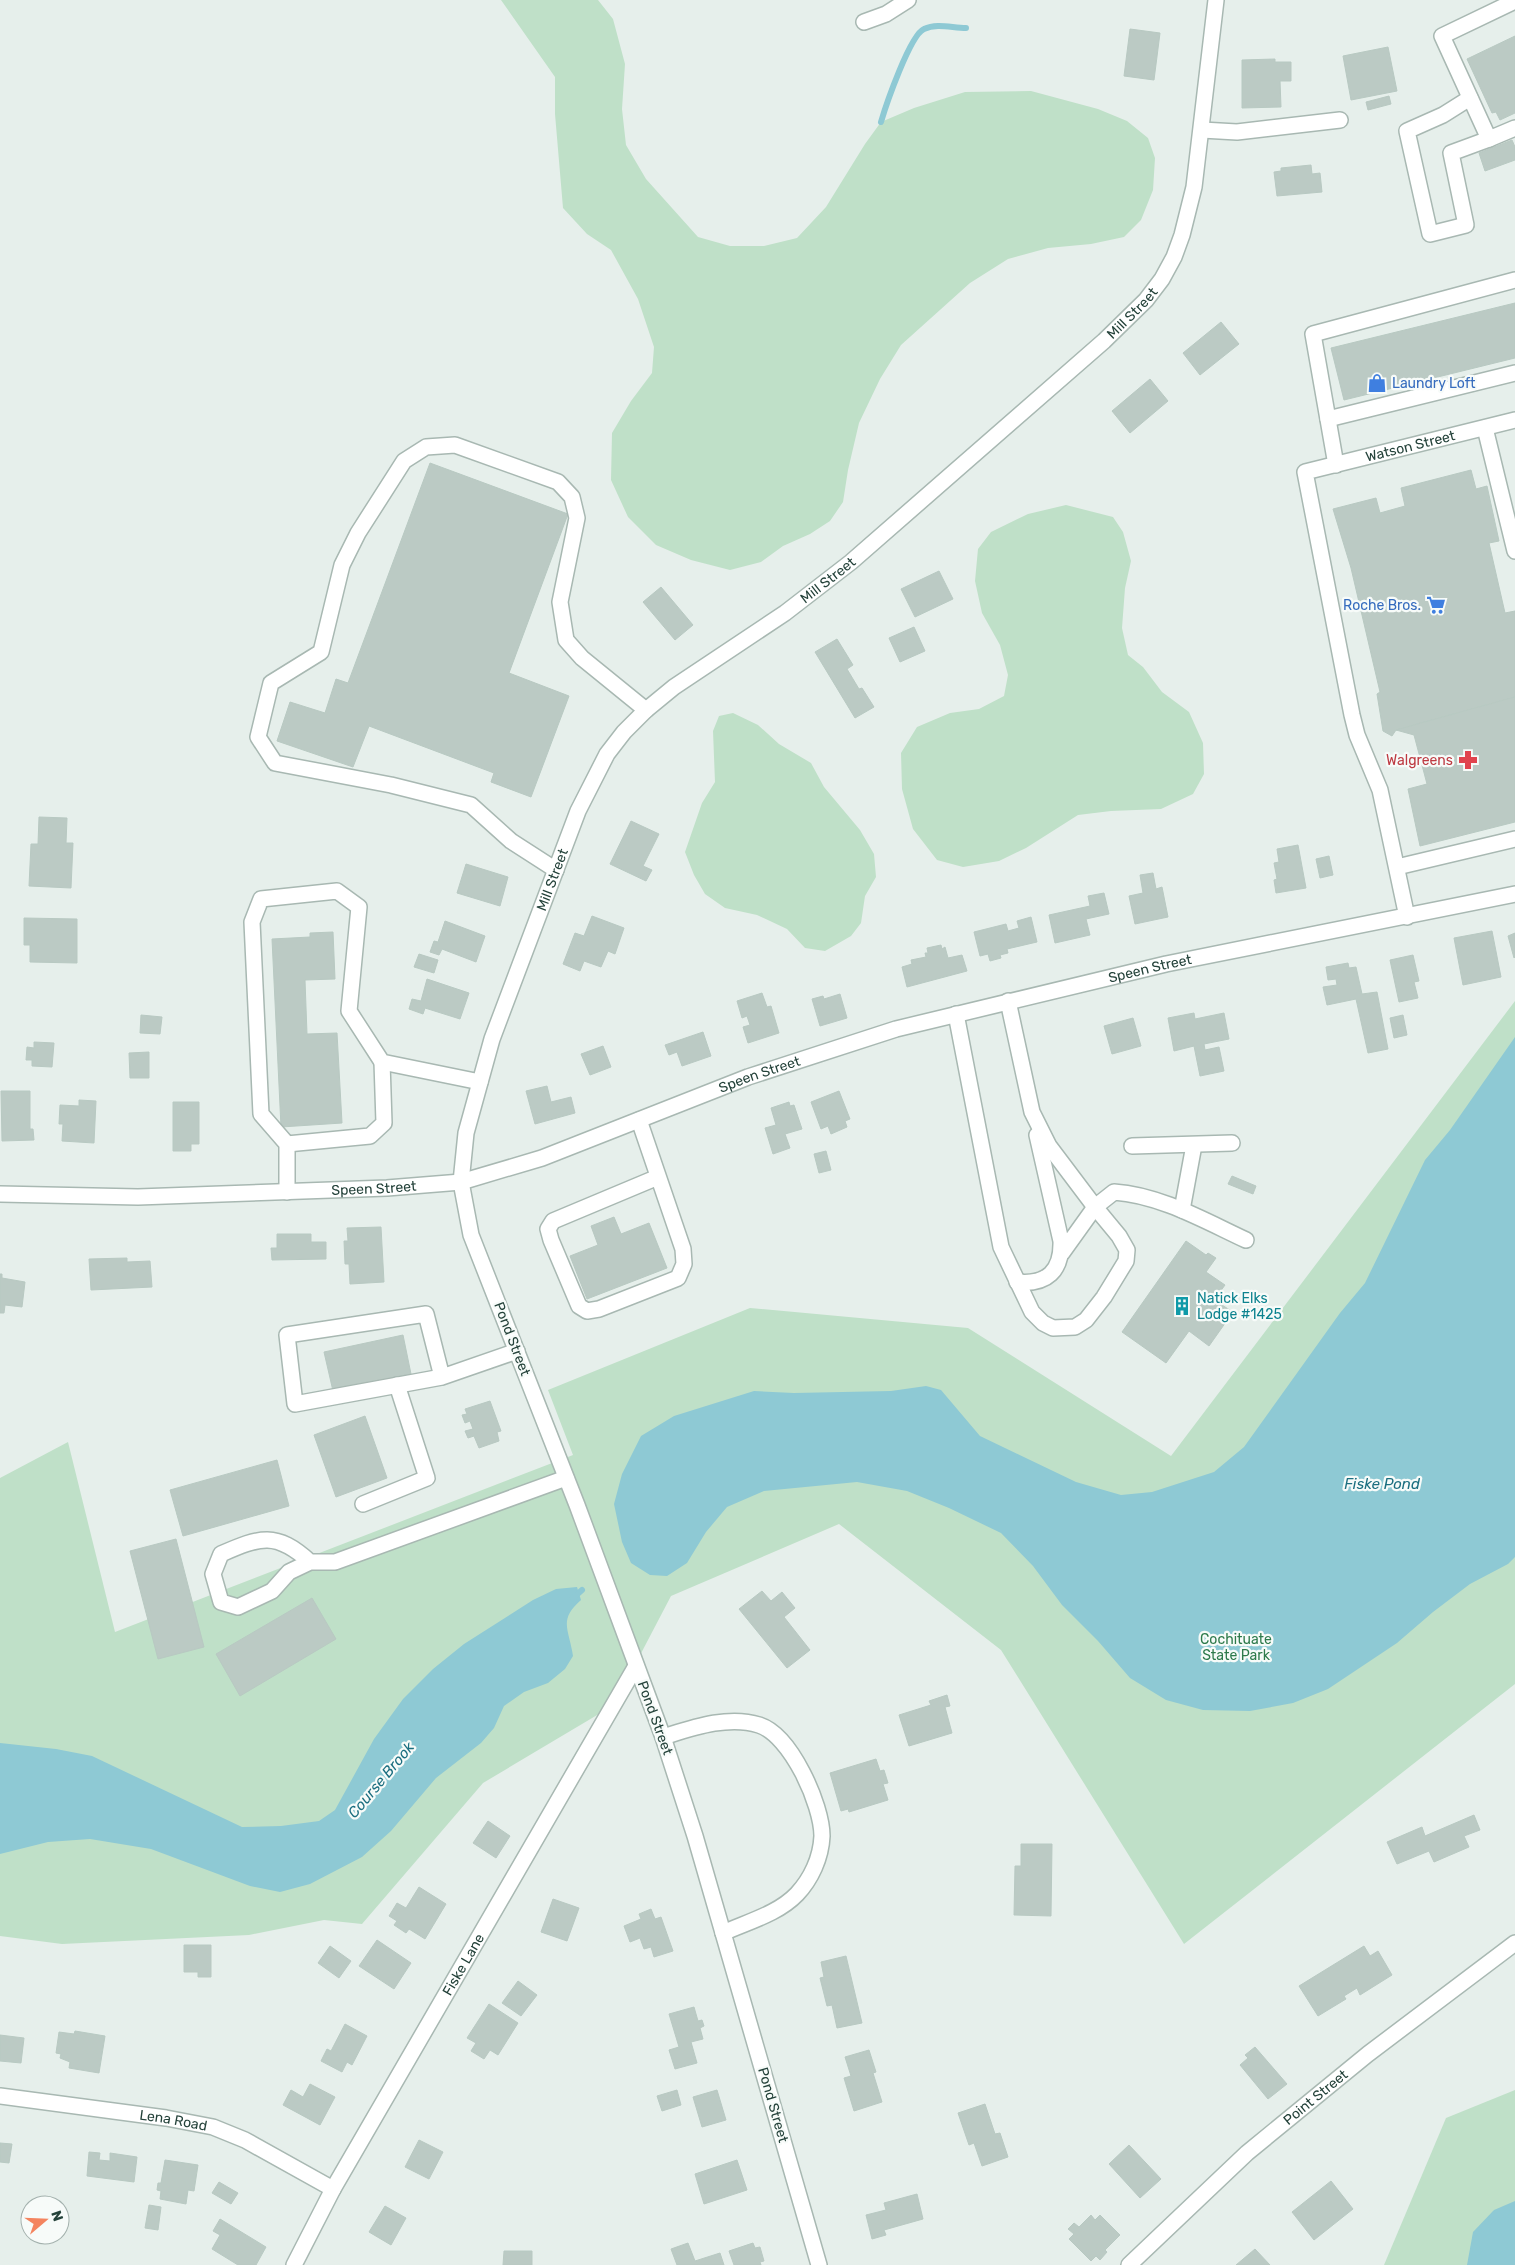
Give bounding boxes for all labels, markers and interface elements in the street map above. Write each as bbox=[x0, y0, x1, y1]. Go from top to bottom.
street label: Mill Street bbox=[1103, 284, 1161, 342]
shop icon: Laundry Loft bbox=[1366, 372, 1388, 394]
place label: Laundry Loft bbox=[1392, 375, 1476, 392]
street label: Watson Street bbox=[1364, 427, 1457, 465]
street label: Mill Street bbox=[797, 553, 859, 607]
supermarket icon: Roche Bros. bbox=[1425, 594, 1447, 616]
place label: Roche Bros. bbox=[1343, 597, 1421, 614]
pharmacy icon: Walgreens bbox=[1457, 749, 1479, 771]
place label: Walgreens bbox=[1386, 752, 1453, 769]
street label: Mill Street bbox=[533, 846, 572, 913]
street label: Speen Street bbox=[1106, 950, 1194, 986]
street label: Speen Street bbox=[716, 1052, 803, 1096]
street label: Speen Street bbox=[331, 1177, 418, 1199]
place label: Natick Elks Lodge #1425 bbox=[1197, 1290, 1282, 1323]
building icon: Natick Elks Lodge #1425 bbox=[1171, 1295, 1193, 1317]
street label: Pond Street bbox=[490, 1300, 534, 1379]
water label: Fiske Pond bbox=[1344, 1475, 1421, 1493]
park label: Cochituate State Park bbox=[1200, 1631, 1272, 1664]
street label: Pond Street bbox=[634, 1679, 676, 1758]
water label: Course Brook bbox=[344, 1738, 418, 1822]
street label: Fiske Lane bbox=[439, 1930, 488, 1998]
street label: Pond Street bbox=[754, 2065, 792, 2145]
street label: Point Street bbox=[1280, 2065, 1351, 2128]
street label: Lena Road bbox=[138, 2106, 209, 2134]
north arrow bbox=[20, 2195, 70, 2245]
text: N bbox=[47, 2208, 66, 2223]

